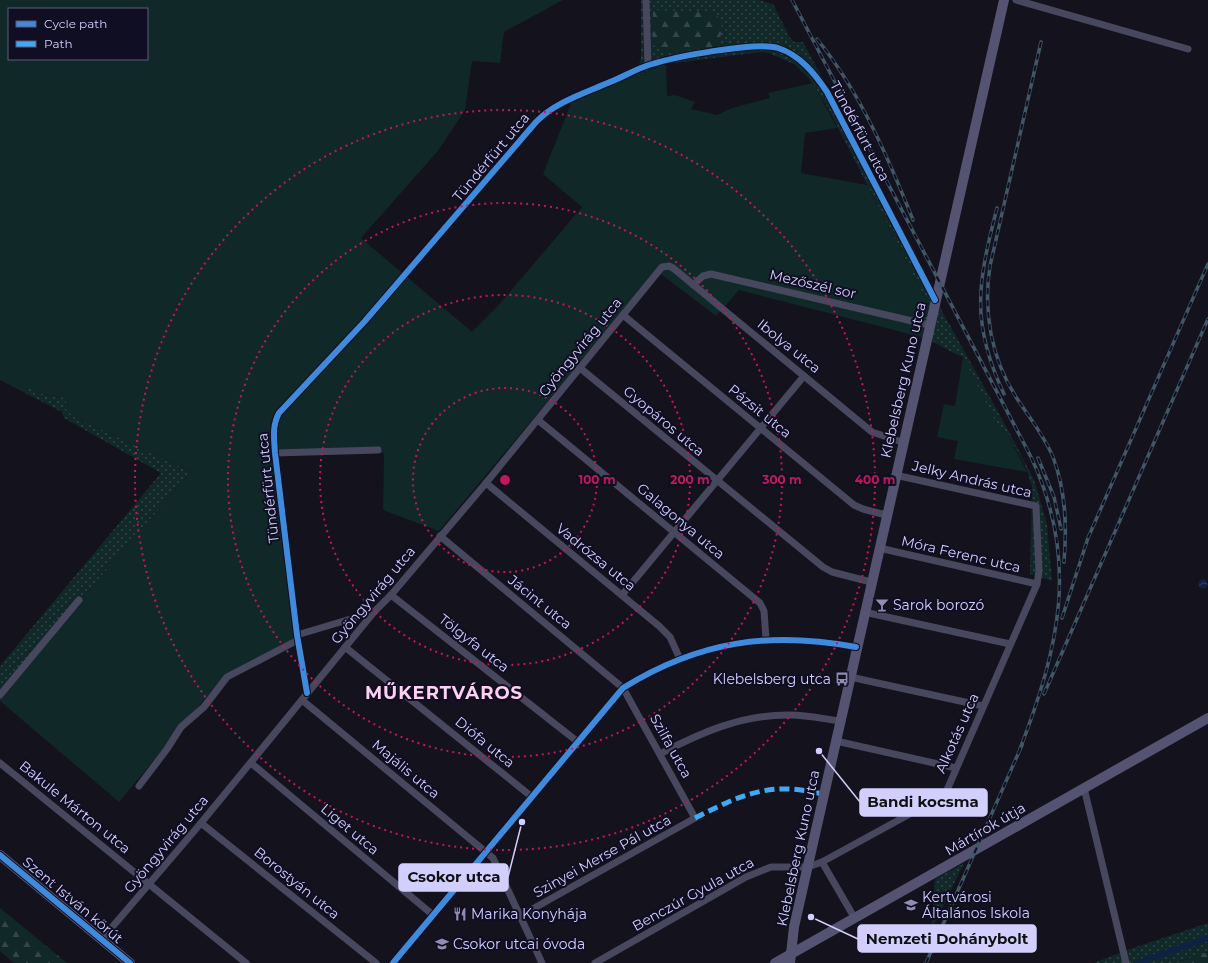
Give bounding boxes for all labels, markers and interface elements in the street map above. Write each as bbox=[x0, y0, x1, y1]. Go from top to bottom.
legend bbox=[8, 8, 148, 60]
text: Cycle path bbox=[44, 16, 107, 31]
text: Path bbox=[44, 36, 73, 51]
street label: Tündérfürt utca bbox=[826, 78, 894, 184]
street label: Tündérfürt utca bbox=[449, 109, 533, 205]
street label: Mezőszél sor bbox=[768, 265, 859, 303]
street label: Gyöngyvirág utca bbox=[534, 294, 626, 400]
street label: Klebelsberg Kuno utca bbox=[876, 300, 930, 460]
street label: Ibolya utca bbox=[754, 315, 824, 377]
street label: Pázsit utca bbox=[725, 380, 795, 442]
street label: Gyopáros utca bbox=[620, 382, 708, 460]
street label: Tündérfürt utca bbox=[253, 432, 283, 544]
street label: Jelky András utca bbox=[909, 456, 1034, 502]
text: 100 m bbox=[579, 472, 615, 487]
text: 200 m bbox=[670, 472, 710, 487]
text: 300 m bbox=[761, 472, 802, 487]
text: 400 m bbox=[855, 472, 895, 487]
centre of rings bbox=[498, 473, 512, 487]
street label: Galagonya utca bbox=[634, 479, 728, 563]
street label: Vadrózsa utca bbox=[552, 519, 640, 595]
street label: Móra Ferenc utca bbox=[900, 531, 1022, 577]
street label: Gyöngyvirág utca bbox=[327, 542, 419, 648]
street label: Jácint utca bbox=[504, 570, 575, 633]
place label: Sarok borozó bbox=[893, 596, 985, 614]
bar icon: Sarok borozó bbox=[874, 597, 890, 613]
street label: Tölgyfa utca bbox=[435, 610, 513, 676]
place label: Klebelsberg utca bbox=[713, 670, 831, 688]
bus stop icon: Klebelsberg utca bbox=[834, 671, 850, 687]
district label: MŰKERTVÁROS bbox=[365, 682, 523, 704]
street label: Alkotás utca bbox=[931, 690, 983, 776]
street label: Szilfa utca bbox=[646, 711, 696, 781]
street label: Diófa utca bbox=[452, 712, 518, 772]
street label: Majális utca bbox=[369, 736, 443, 802]
street label: Bakule Márton utca bbox=[16, 757, 134, 857]
street label: Klebelsberg Kuno utca bbox=[773, 768, 823, 928]
callout: Bandi kocsma bbox=[860, 789, 987, 816]
street label: Gyöngyvirág utca bbox=[120, 791, 212, 897]
text: Bandi kocsma bbox=[867, 792, 979, 811]
street label: Liget utca bbox=[317, 799, 383, 859]
street label: Mártírok útja bbox=[941, 799, 1029, 859]
street label: Szinyei Merse Pál utca bbox=[530, 811, 674, 901]
street label: Borostyán utca bbox=[250, 843, 344, 923]
street label: Szent István körút bbox=[19, 853, 127, 948]
street label: Benczúr Gyula utca bbox=[629, 853, 757, 935]
callout: Csokor utca bbox=[399, 864, 508, 891]
text: Csokor utca bbox=[407, 867, 501, 886]
place label: Kertvárosi Általános Iskola bbox=[922, 888, 1030, 922]
school or university icon: Kertvárosi Általános Iskola bbox=[903, 897, 919, 913]
place label: Marika Konyhája bbox=[471, 905, 587, 923]
restaurant icon: Marika Konyhája bbox=[452, 906, 468, 922]
callout: Nemzeti Dohánybolt bbox=[858, 925, 1036, 952]
text: Nemzeti Dohánybolt bbox=[866, 929, 1029, 948]
place label: Csokor utcai óvoda bbox=[453, 935, 585, 953]
school or university icon: Csokor utcai óvoda bbox=[434, 936, 450, 952]

